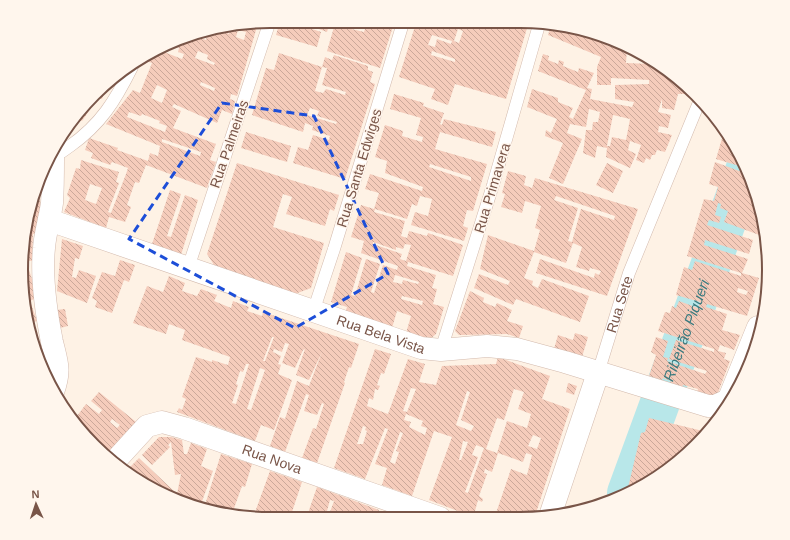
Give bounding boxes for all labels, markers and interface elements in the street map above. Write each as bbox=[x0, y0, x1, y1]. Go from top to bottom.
street label: Rua Palmeiras bbox=[206, 98, 252, 190]
street label: Rua Santa Edwiges bbox=[333, 107, 385, 229]
street label: Rua Primavera bbox=[471, 141, 513, 235]
street label: Rua Sete bbox=[603, 274, 636, 335]
water label: Ribeirão Piqueri bbox=[660, 277, 713, 383]
street label: Rua Bela Vista bbox=[335, 312, 427, 357]
street label: Rua Nova bbox=[240, 441, 304, 477]
north arrow bbox=[16, 484, 56, 524]
text: N bbox=[31, 488, 40, 500]

